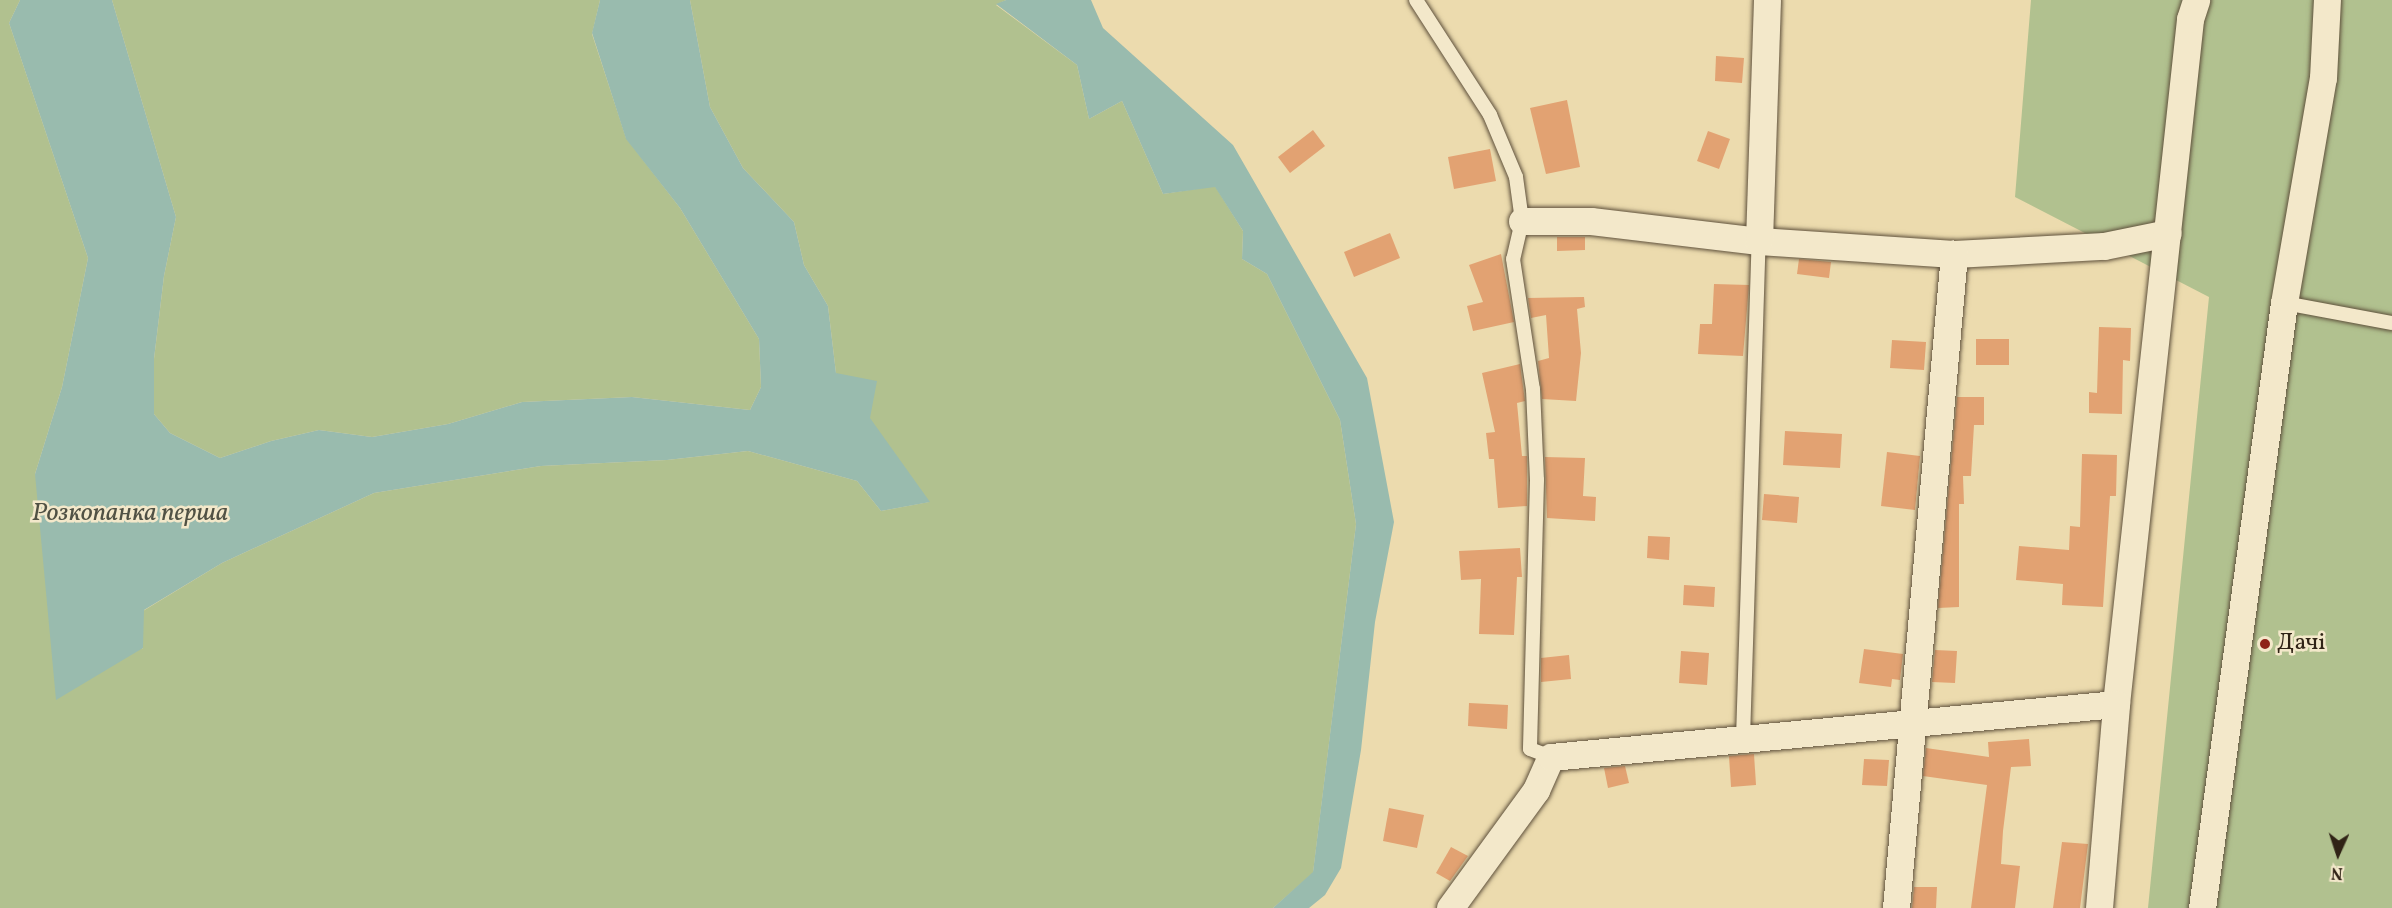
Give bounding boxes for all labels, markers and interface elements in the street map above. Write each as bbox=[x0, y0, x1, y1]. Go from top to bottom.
water label: Розкопанка перша bbox=[32, 498, 228, 530]
place label: Дачі bbox=[2277, 630, 2326, 658]
marker: Дачі bbox=[2258, 637, 2272, 651]
north arrow bbox=[2308, 824, 2368, 884]
text: N bbox=[2331, 861, 2343, 883]

